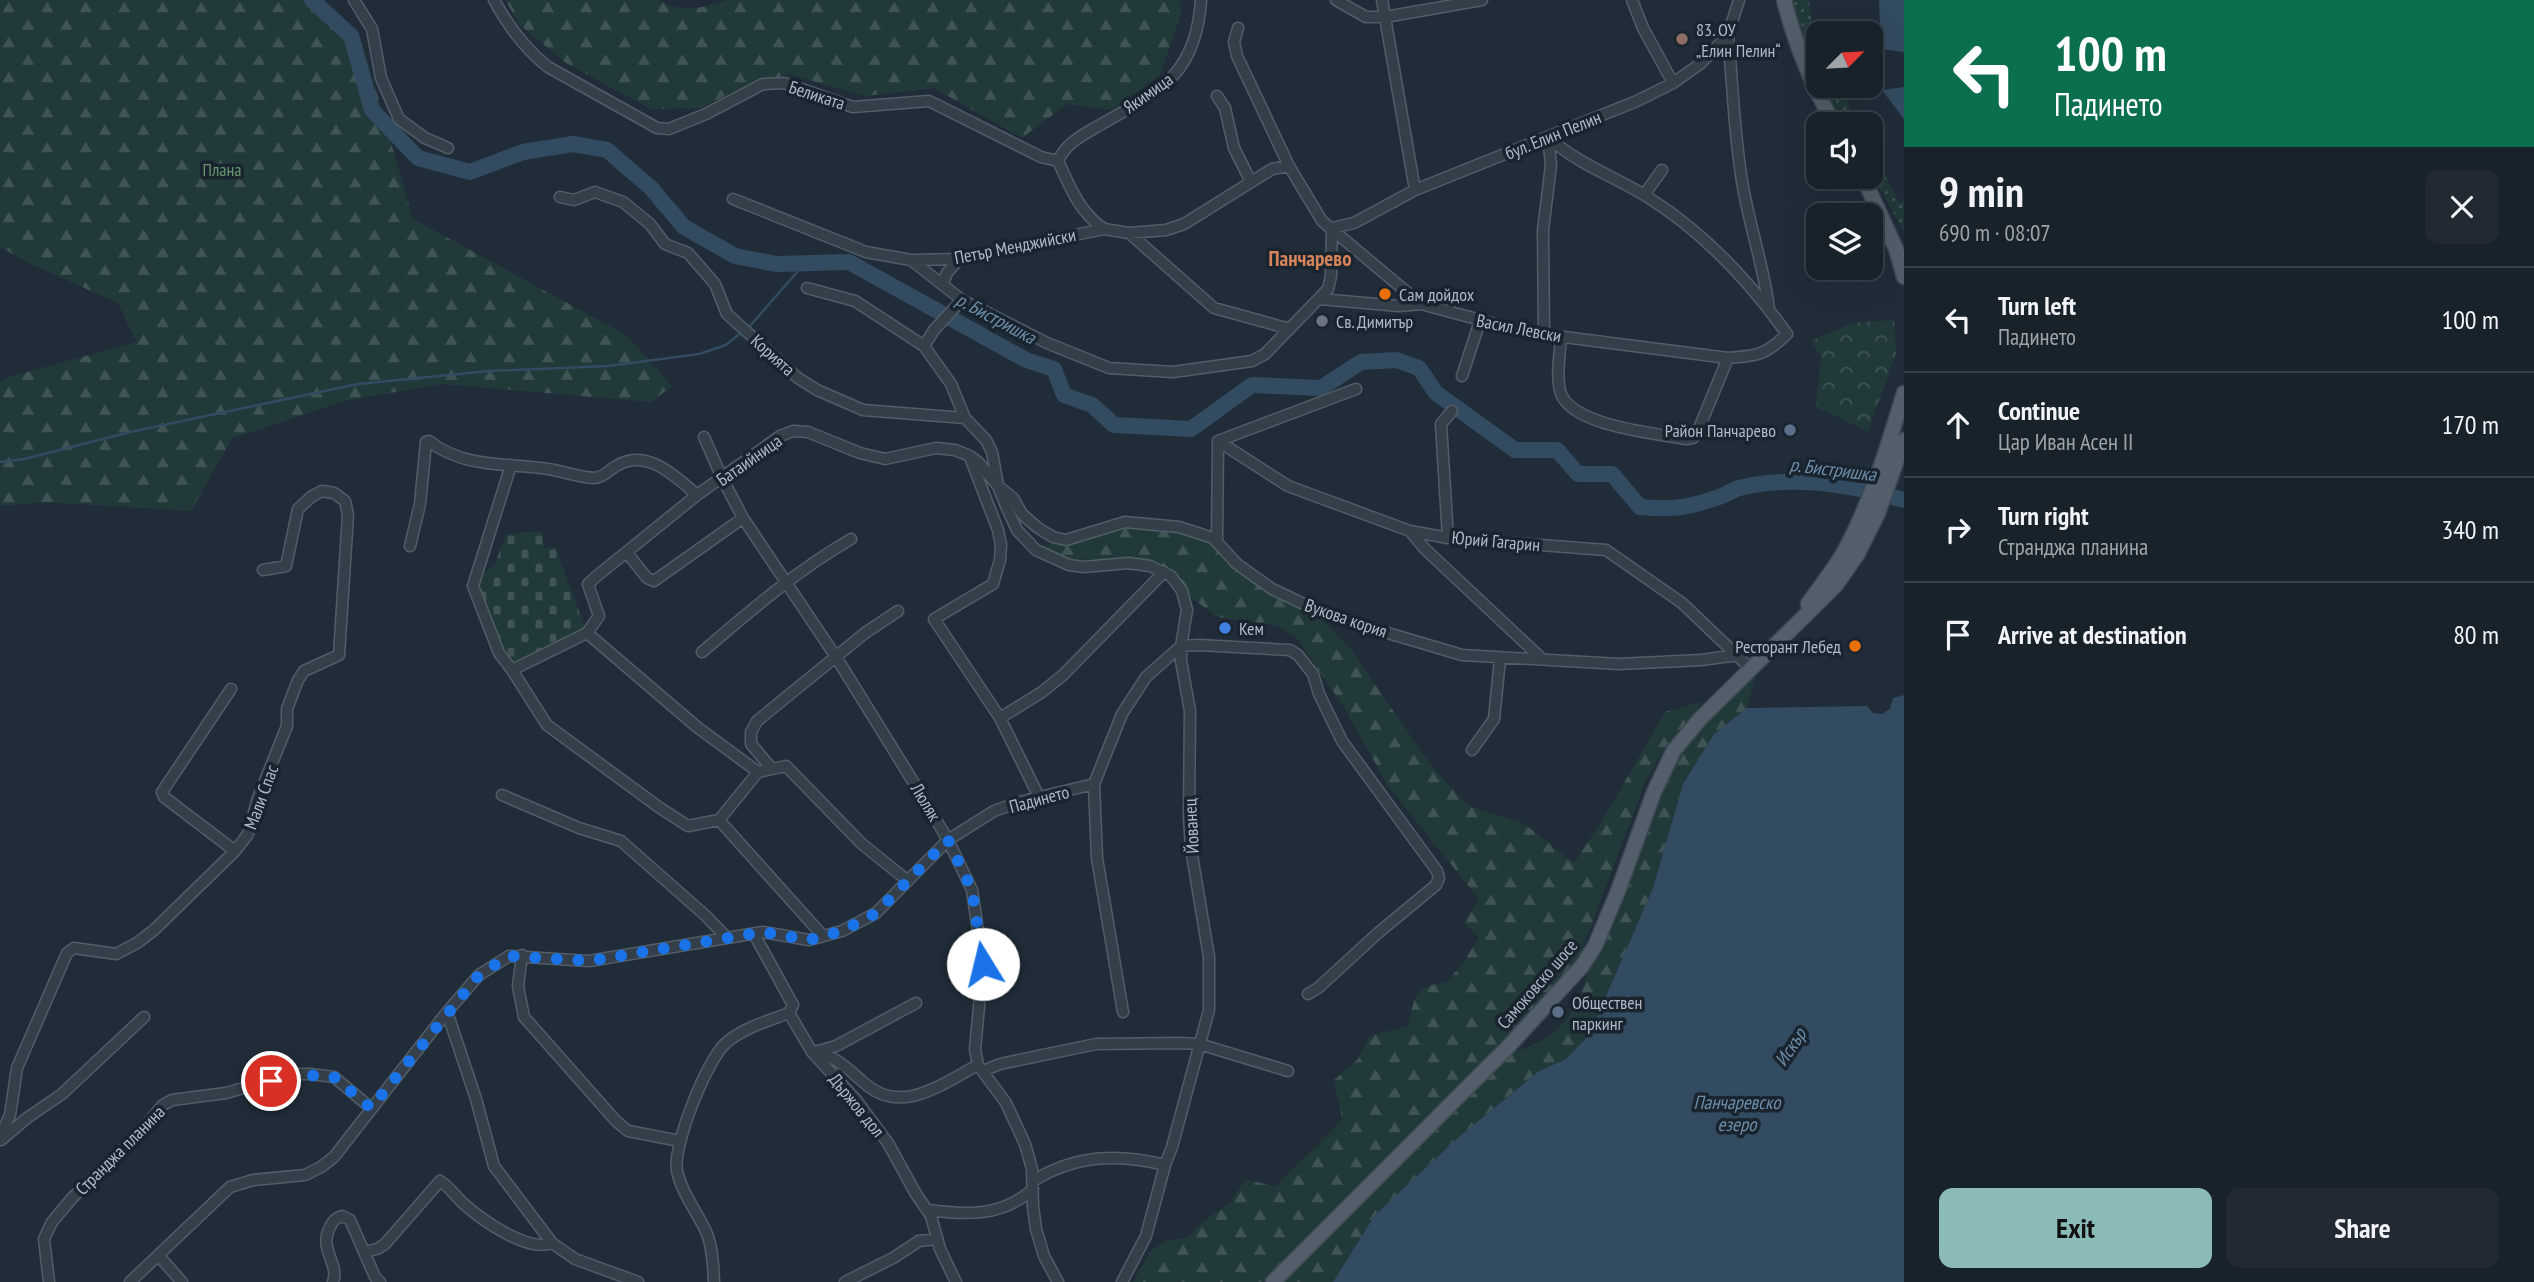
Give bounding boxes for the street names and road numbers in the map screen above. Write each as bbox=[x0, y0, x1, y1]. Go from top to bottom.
street label: Якимица bbox=[1119, 68, 1177, 118]
street label: Беликата bbox=[786, 75, 848, 115]
street label: бул. Елин Пелин bbox=[1502, 105, 1604, 165]
street label: Петър Менджийски bbox=[952, 223, 1078, 269]
street label: Васил Левски bbox=[1475, 308, 1563, 348]
street label: Корията bbox=[746, 329, 800, 381]
street label: Батаийница bbox=[712, 429, 786, 491]
street label: Юрий Гагарин bbox=[1451, 526, 1541, 556]
street label: Вукова кория bbox=[1302, 593, 1390, 643]
street label: Мали Спас bbox=[239, 761, 284, 833]
street label: Люляк bbox=[905, 778, 946, 825]
street label: Падинето bbox=[1007, 780, 1072, 818]
street label: Йованец bbox=[1178, 798, 1204, 854]
street label: Самоковско шосе bbox=[1492, 934, 1582, 1034]
street label: Държов дол bbox=[824, 1068, 890, 1142]
street label: Странджа планина bbox=[70, 1100, 170, 1200]

